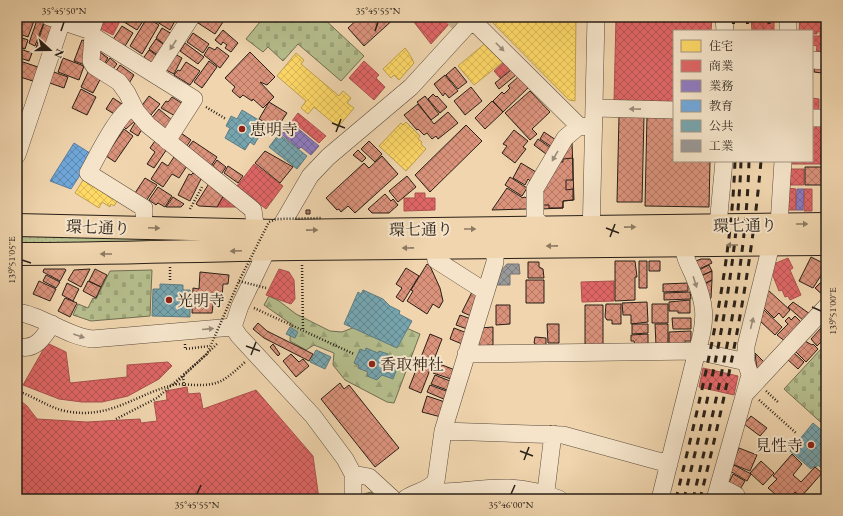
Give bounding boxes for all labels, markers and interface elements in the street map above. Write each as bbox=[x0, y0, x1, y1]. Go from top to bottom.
text: 35°45'50"N bbox=[42, 4, 87, 17]
text: 35°45'55"N bbox=[356, 4, 401, 17]
north arrow bbox=[30, 30, 70, 70]
legend bbox=[673, 30, 813, 162]
text: 住宅 bbox=[709, 38, 733, 54]
one-way arrow bbox=[169, 40, 177, 50]
one-way arrow bbox=[495, 43, 505, 52]
text: N bbox=[51, 47, 67, 60]
text: 商業 bbox=[709, 58, 733, 74]
text: 業務 bbox=[709, 78, 733, 94]
text: 教育 bbox=[709, 98, 733, 114]
one-way arrow bbox=[628, 106, 641, 112]
text: 公共 bbox=[709, 118, 733, 134]
place label: 恵明寺 bbox=[250, 119, 298, 140]
marker: 恵明寺 bbox=[237, 124, 247, 134]
text: 工業 bbox=[709, 138, 733, 154]
one-way arrow bbox=[551, 150, 558, 162]
street label: 環七通り bbox=[713, 214, 777, 237]
street label: 環七通り bbox=[66, 216, 130, 239]
street label: 環七通り bbox=[389, 218, 453, 241]
one-way arrow bbox=[796, 221, 809, 227]
one-way arrow bbox=[624, 224, 637, 230]
one-way arrow bbox=[148, 225, 161, 231]
one-way arrow bbox=[464, 226, 477, 232]
one-way arrow bbox=[306, 227, 319, 233]
text: 139°51'05"E bbox=[5, 236, 18, 284]
one-way arrow bbox=[725, 242, 738, 248]
one-way arrow bbox=[545, 243, 558, 249]
one-way arrow bbox=[401, 245, 414, 251]
one-way arrow bbox=[230, 247, 242, 254]
one-way arrow bbox=[99, 251, 112, 257]
one-way arrow bbox=[693, 276, 699, 288]
text: 139°51'00"E bbox=[826, 287, 839, 335]
place label: 光明寺 bbox=[177, 290, 225, 311]
marker: 光明寺 bbox=[164, 295, 174, 305]
one-way arrow bbox=[749, 317, 755, 330]
one-way arrow bbox=[202, 326, 214, 333]
one-way arrow bbox=[74, 333, 86, 339]
place label: 香取神社 bbox=[380, 354, 444, 375]
marker: 香取神社 bbox=[367, 359, 377, 369]
place label: 見性寺 bbox=[755, 435, 803, 456]
marker: 見性寺 bbox=[806, 440, 816, 450]
text: 35°45'55"N bbox=[175, 498, 220, 511]
text: 35°46'00"N bbox=[489, 498, 534, 511]

